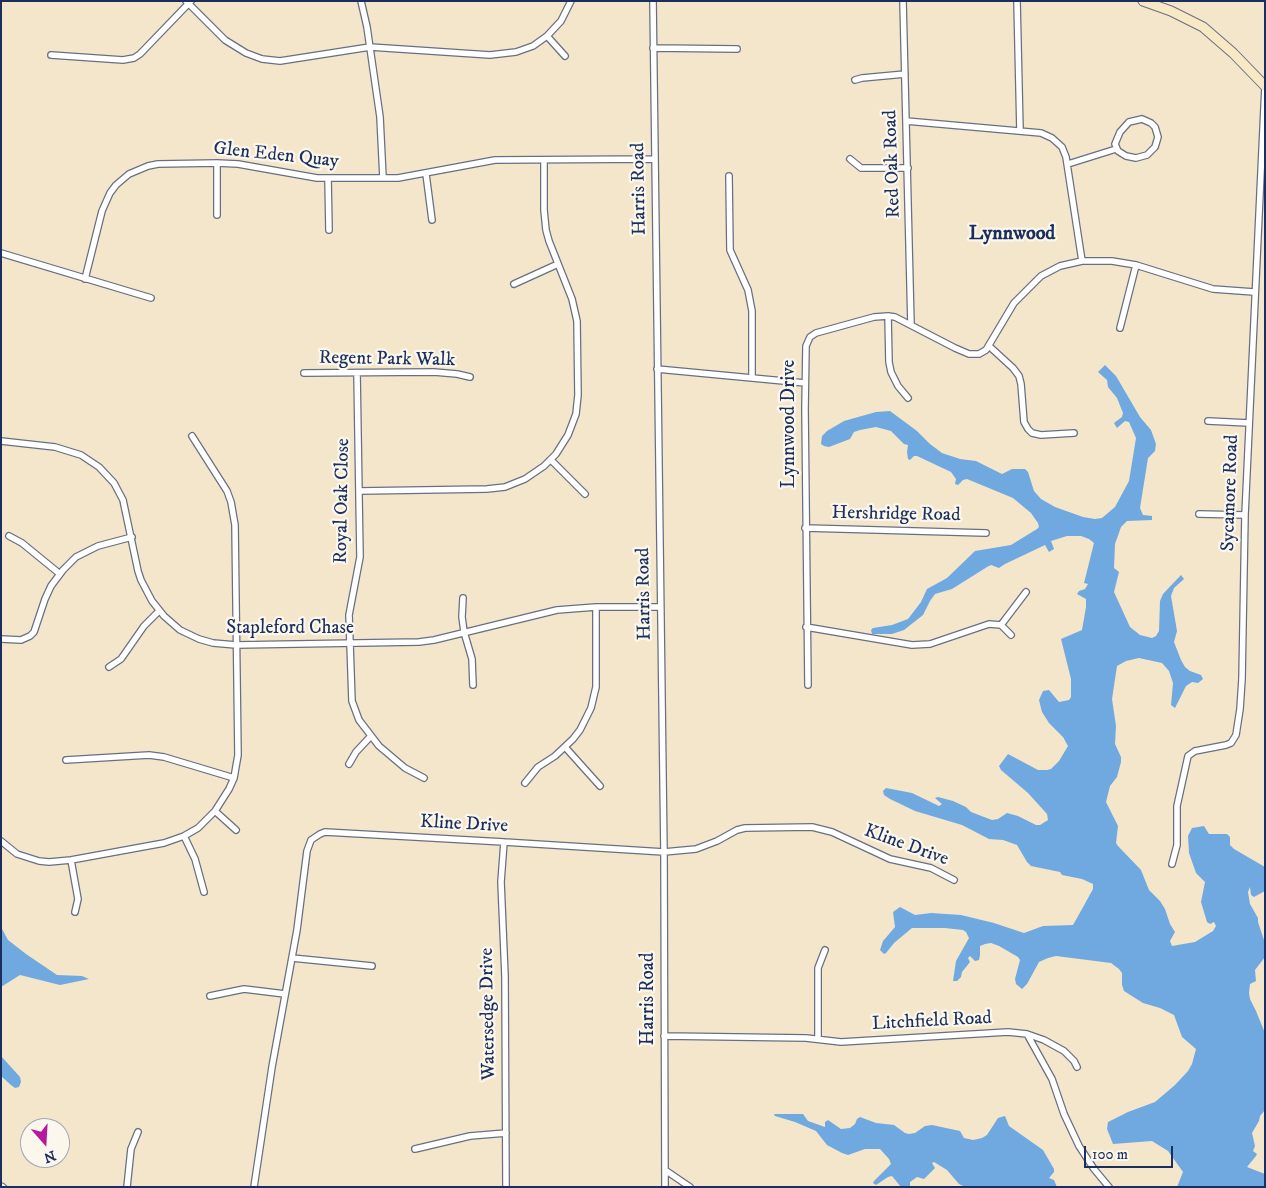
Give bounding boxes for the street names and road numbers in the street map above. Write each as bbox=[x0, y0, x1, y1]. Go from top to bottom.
street label: Red Oak Road bbox=[880, 109, 906, 219]
street label: Glen Eden Quay bbox=[212, 138, 340, 174]
street label: Harris Road bbox=[628, 142, 652, 236]
street label: Regent Park Walk bbox=[319, 347, 455, 373]
street label: Lynnwood Drive bbox=[779, 360, 801, 488]
street label: Sycamore Road bbox=[1218, 434, 1244, 552]
street label: Royal Oak Close bbox=[331, 438, 355, 564]
street label: Hershridge Road bbox=[831, 502, 961, 528]
street label: Harris Road bbox=[633, 547, 657, 641]
street label: Stapleford Chase bbox=[226, 618, 354, 640]
street label: Kline Drive bbox=[419, 811, 509, 839]
street label: Kline Drive bbox=[861, 820, 951, 872]
street label: Watersedge Drive bbox=[476, 948, 502, 1080]
street label: Harris Road bbox=[638, 953, 660, 1045]
street label: Litchfield Road bbox=[872, 1007, 992, 1037]

